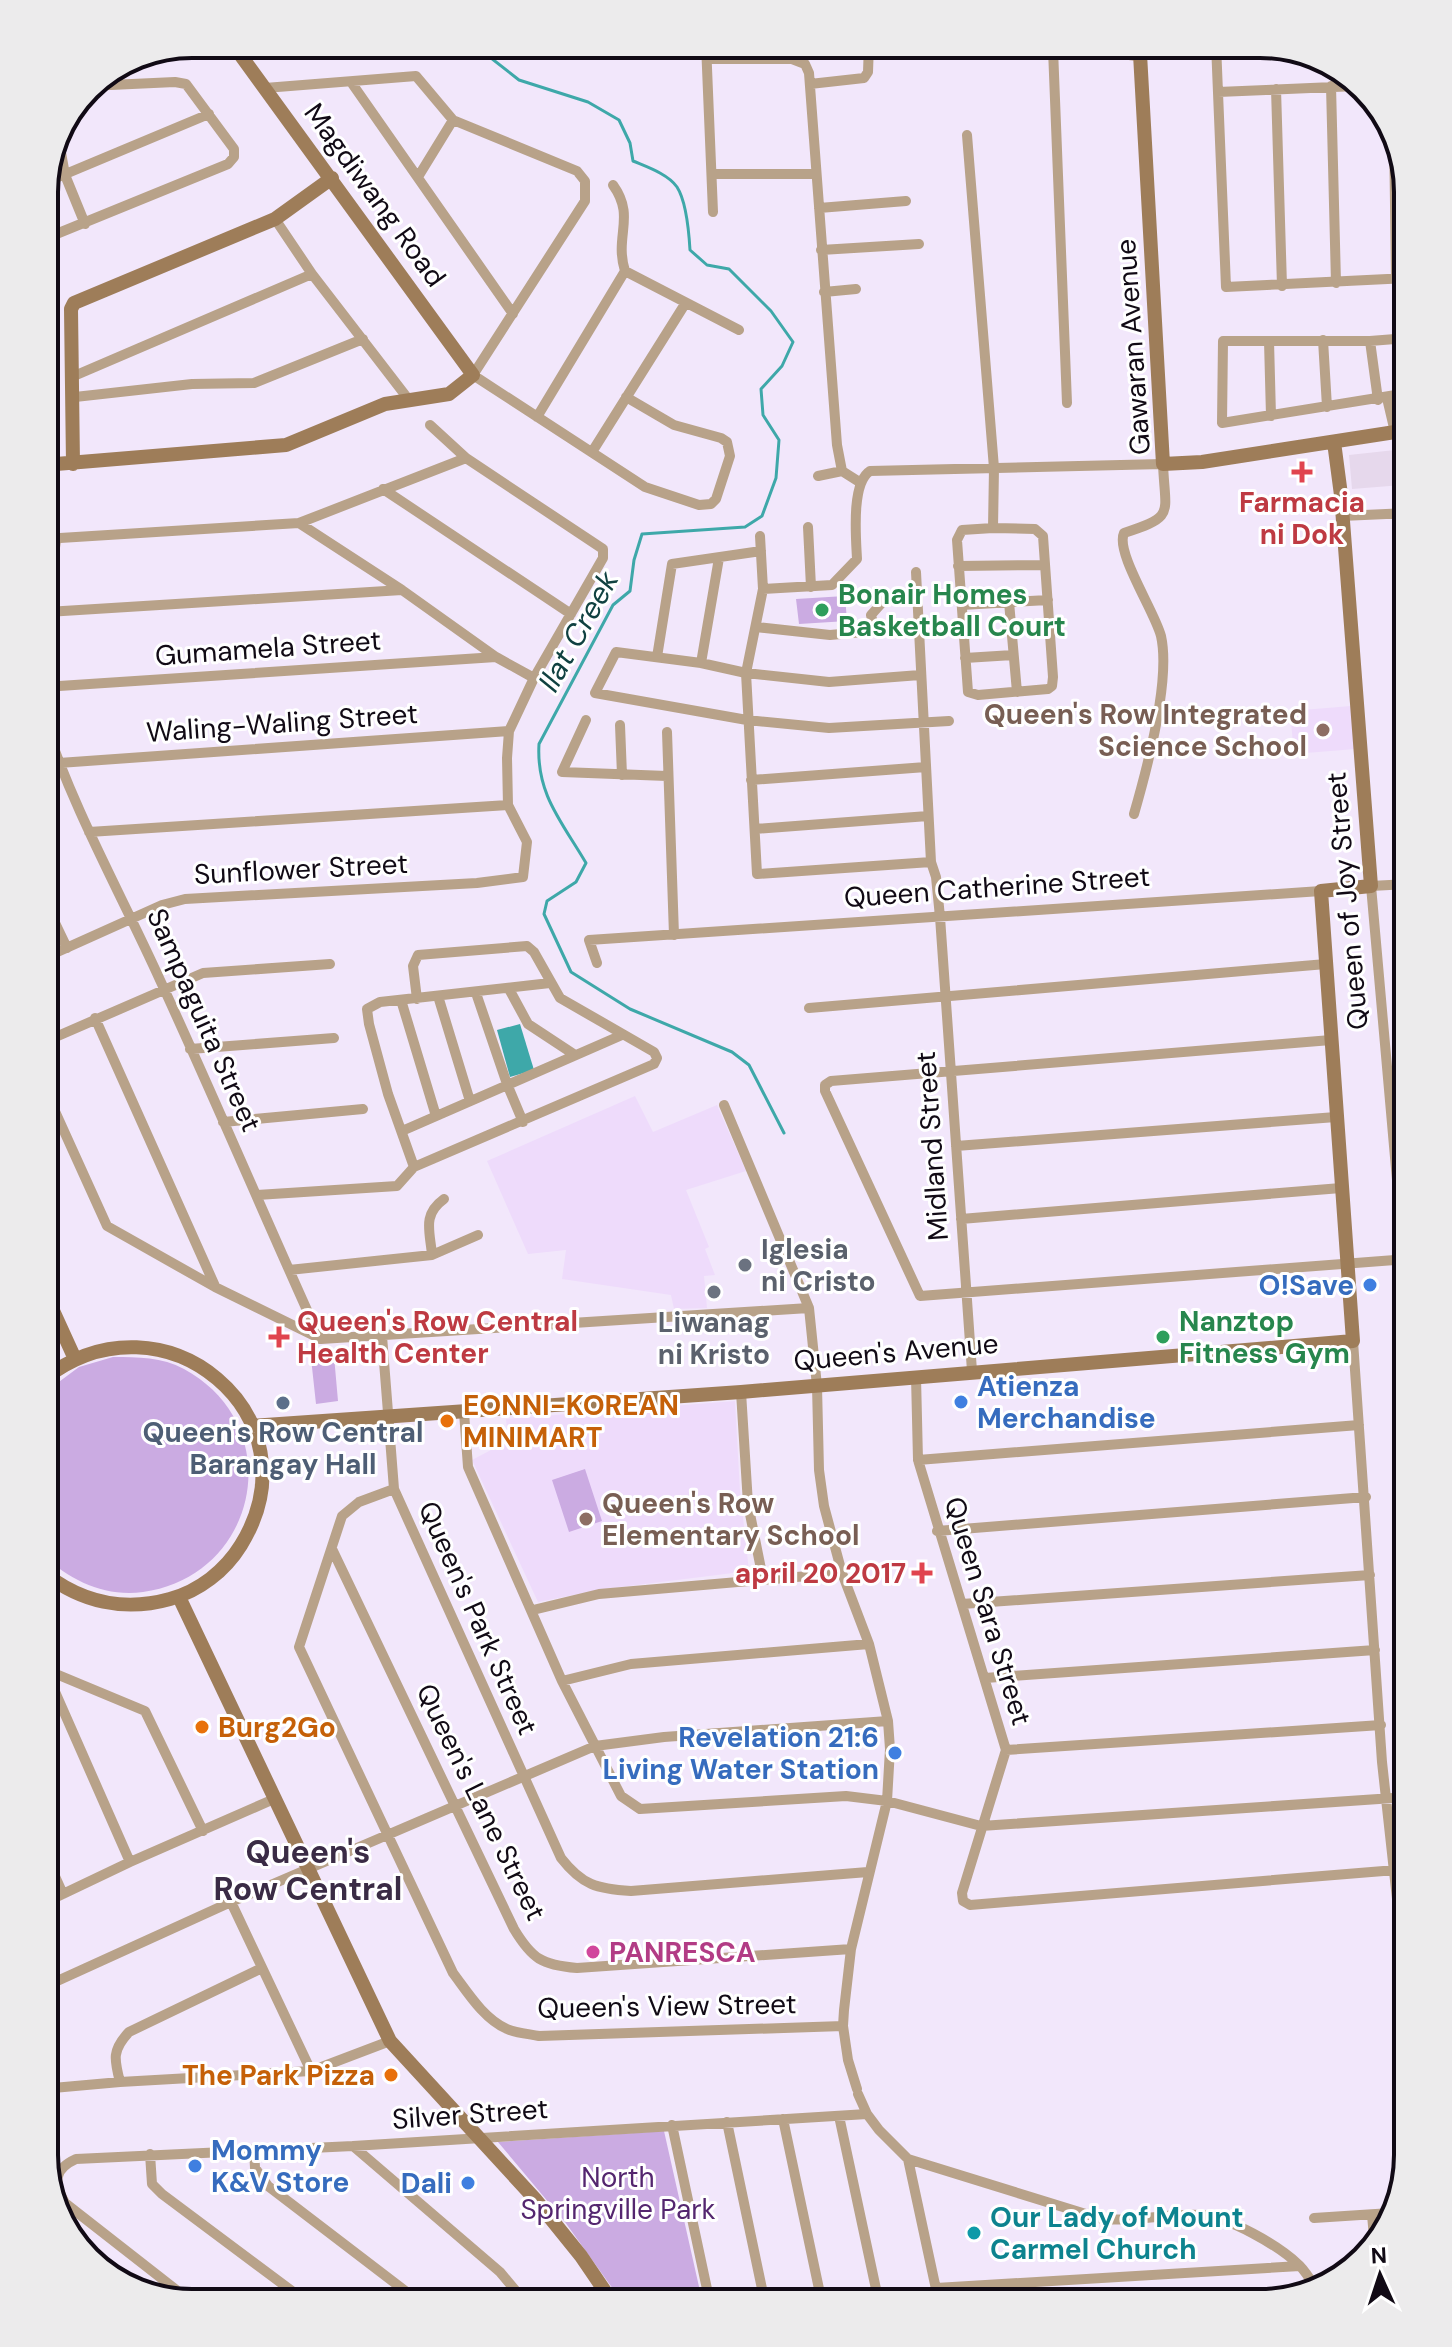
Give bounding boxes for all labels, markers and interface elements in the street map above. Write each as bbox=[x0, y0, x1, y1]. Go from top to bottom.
street label: Magdiwang Road bbox=[296, 96, 454, 294]
street label: Gawaran Avenue bbox=[1107, 238, 1159, 456]
marker: Farmacia ni Dok bbox=[1293, 463, 1311, 481]
place label: Farmacia ni Dok bbox=[1239, 484, 1365, 553]
water label: Ilat Creek bbox=[529, 563, 627, 698]
place label: Bonair Homes Basketball Court bbox=[838, 576, 1066, 645]
marker: Bonair Homes Basketball Court bbox=[813, 601, 831, 619]
street label: Gumamela Street bbox=[154, 622, 382, 674]
street label: Waling-Waling Street bbox=[145, 695, 419, 751]
place label: Queen's Row Integrated Science School bbox=[984, 696, 1307, 765]
marker: Queen's Row Integrated Science School bbox=[1314, 721, 1332, 739]
street label: Queen of Joy Street bbox=[1317, 771, 1377, 1031]
street label: Sunflower Street bbox=[193, 845, 409, 893]
street label: Queen Catherine Street bbox=[843, 858, 1151, 916]
street label: Sampaguita Street bbox=[138, 903, 270, 1137]
street label: Midland Street bbox=[907, 1050, 957, 1242]
place label: Iglesia ni Cristo bbox=[761, 1231, 876, 1300]
marker: Iglesia ni Cristo bbox=[736, 1256, 754, 1274]
place label: O!Save bbox=[1258, 1267, 1354, 1304]
marker: O!Save bbox=[1361, 1276, 1379, 1294]
marker: Liwanag ni Kristo bbox=[705, 1283, 723, 1301]
place label: Queen's Row Central Health Center bbox=[297, 1303, 578, 1372]
place label: Nanztop Fitness Gym bbox=[1179, 1303, 1350, 1372]
place label: Liwanag ni Kristo bbox=[658, 1304, 770, 1373]
street label: Queen's Avenue bbox=[792, 1325, 1000, 1379]
marker: Queen's Row Central Health Center bbox=[268, 1326, 290, 1348]
marker: Nanztop Fitness Gym bbox=[1154, 1328, 1172, 1346]
place label: Atienza Merchandise bbox=[977, 1368, 1156, 1437]
place label: EONNI-KOREAN MINIMART bbox=[463, 1387, 679, 1456]
marker: Atienza Merchandise bbox=[952, 1393, 970, 1411]
marker: Queen's Row Central Barangay Hall bbox=[274, 1394, 292, 1412]
marker: EONNI-KOREAN MINIMART bbox=[438, 1412, 456, 1430]
place label: Queen's Row Central Barangay Hall bbox=[142, 1414, 424, 1483]
place label: Queen's Row Elementary School bbox=[602, 1485, 859, 1554]
street label: Queen Sara Street bbox=[936, 1492, 1040, 1730]
street label: Queen's Park Street bbox=[410, 1495, 546, 1741]
marker: Queen's Row Elementary School bbox=[577, 1510, 595, 1528]
place label: april 20 2017 bbox=[735, 1555, 906, 1592]
marker: april 20 2017 bbox=[913, 1564, 931, 1582]
street label: Queen's Lane Street bbox=[408, 1678, 554, 1926]
place label: Burg2Go bbox=[218, 1709, 336, 1746]
marker: Burg2Go bbox=[193, 1718, 211, 1736]
place label: Revelation 21:6 Living Water Station bbox=[602, 1719, 879, 1788]
marker: Revelation 21:6 Living Water Station bbox=[886, 1744, 904, 1762]
district label: Queen's Row Central bbox=[214, 1831, 402, 1910]
place label: PANRESCA bbox=[609, 1934, 756, 1971]
marker: PANRESCA bbox=[584, 1943, 602, 1961]
street label: Queen's View Street bbox=[537, 1985, 797, 2027]
place label: The Park Pizza bbox=[182, 2057, 375, 2094]
marker: The Park Pizza bbox=[382, 2066, 400, 2084]
street label: Silver Street bbox=[391, 2090, 549, 2138]
place label: Mommy K&V Store bbox=[211, 2132, 349, 2201]
marker: Mommy K&V Store bbox=[186, 2157, 204, 2175]
park label: North Springville Park bbox=[520, 2159, 716, 2228]
place label: Dali bbox=[401, 2165, 452, 2202]
marker: Dali bbox=[459, 2174, 477, 2192]
place label: Our Lady of Mount Carmel Church bbox=[990, 2199, 1244, 2268]
marker: Our Lady of Mount Carmel Church bbox=[965, 2224, 983, 2242]
north arrow bbox=[1340, 2235, 1420, 2315]
text: N bbox=[1370, 2241, 1388, 2270]

